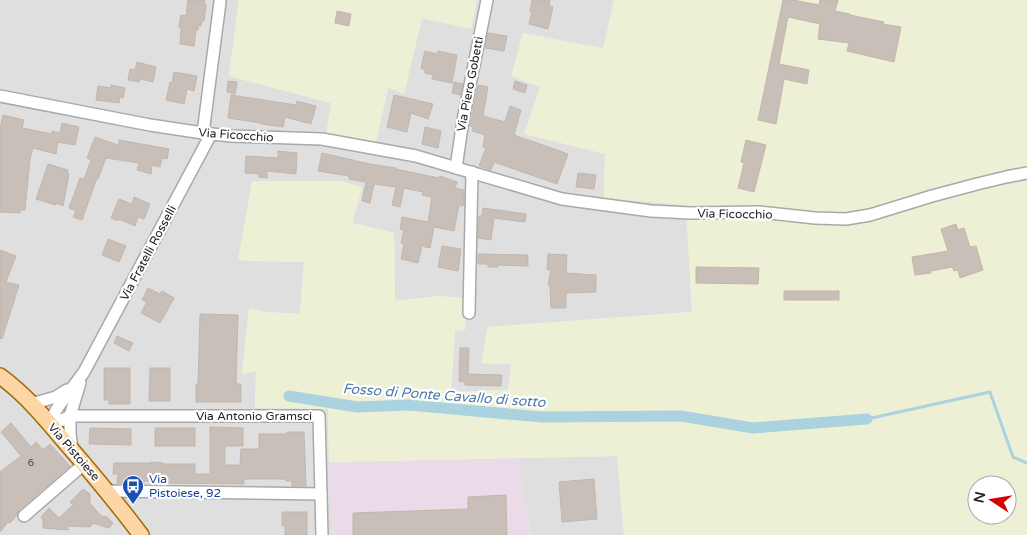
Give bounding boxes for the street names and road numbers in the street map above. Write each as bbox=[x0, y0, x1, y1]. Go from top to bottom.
street label: Via Piero Gobetti bbox=[454, 35, 486, 133]
street label: Via Ficocchio bbox=[198, 125, 274, 145]
street label: Via Fratelli Rosselli bbox=[117, 203, 179, 303]
street label: Via Ficocchio bbox=[697, 206, 773, 222]
street label: Via Antonio Gramsci bbox=[196, 409, 312, 423]
street label: Via Pistoiese bbox=[45, 420, 103, 484]

